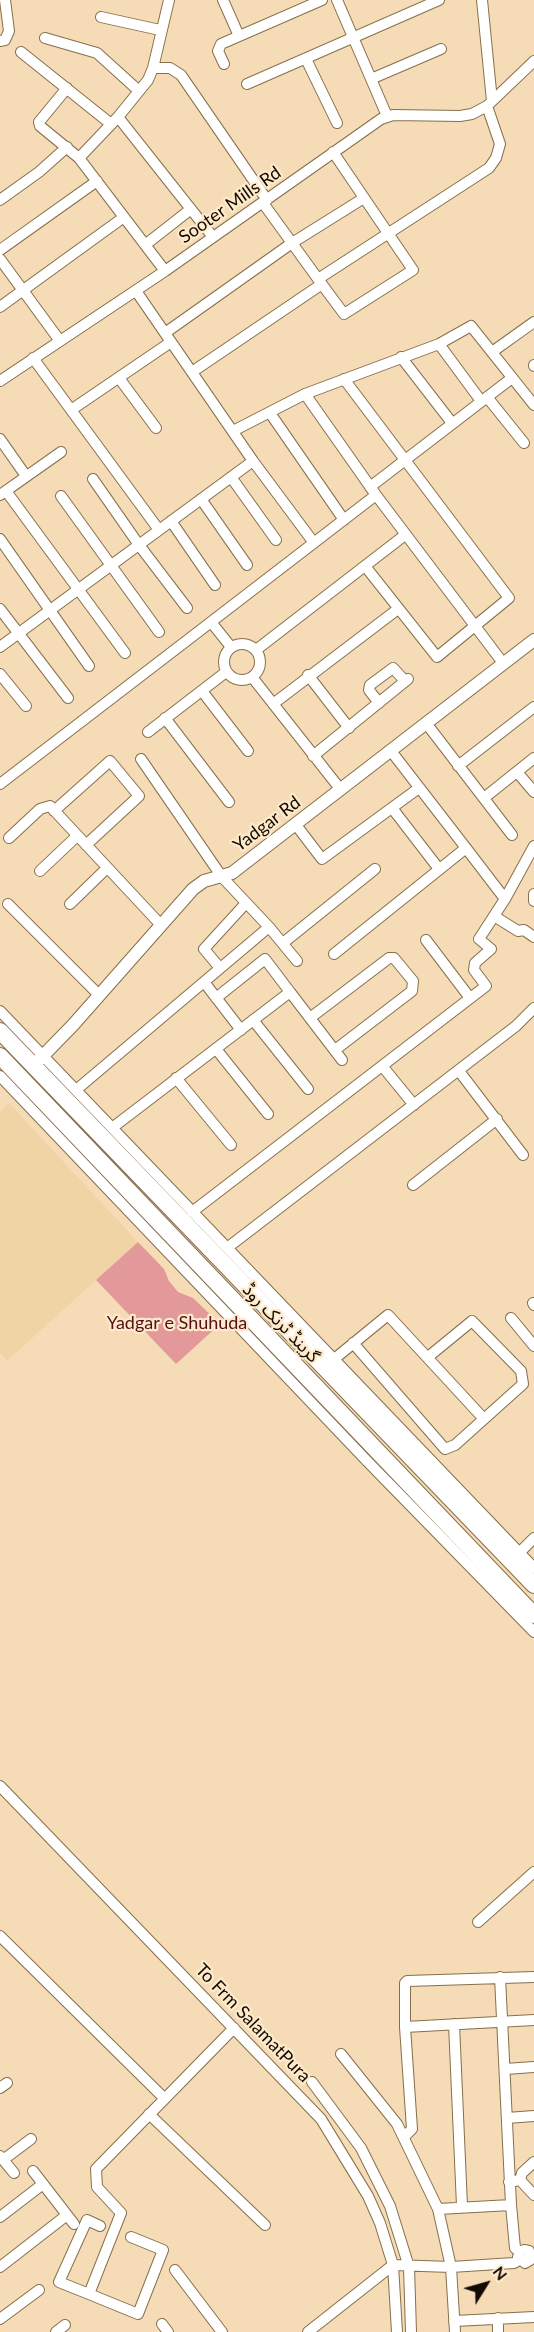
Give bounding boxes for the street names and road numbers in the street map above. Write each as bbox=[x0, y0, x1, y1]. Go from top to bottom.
street label: Sooter Mills Rd bbox=[175, 162, 285, 248]
street label: Yadgar Rd bbox=[229, 792, 305, 856]
street label: گرینڈ ٹرنک روڈ bbox=[238, 1279, 324, 1367]
street label: To Frm SalamatPura bbox=[191, 1959, 315, 2087]

